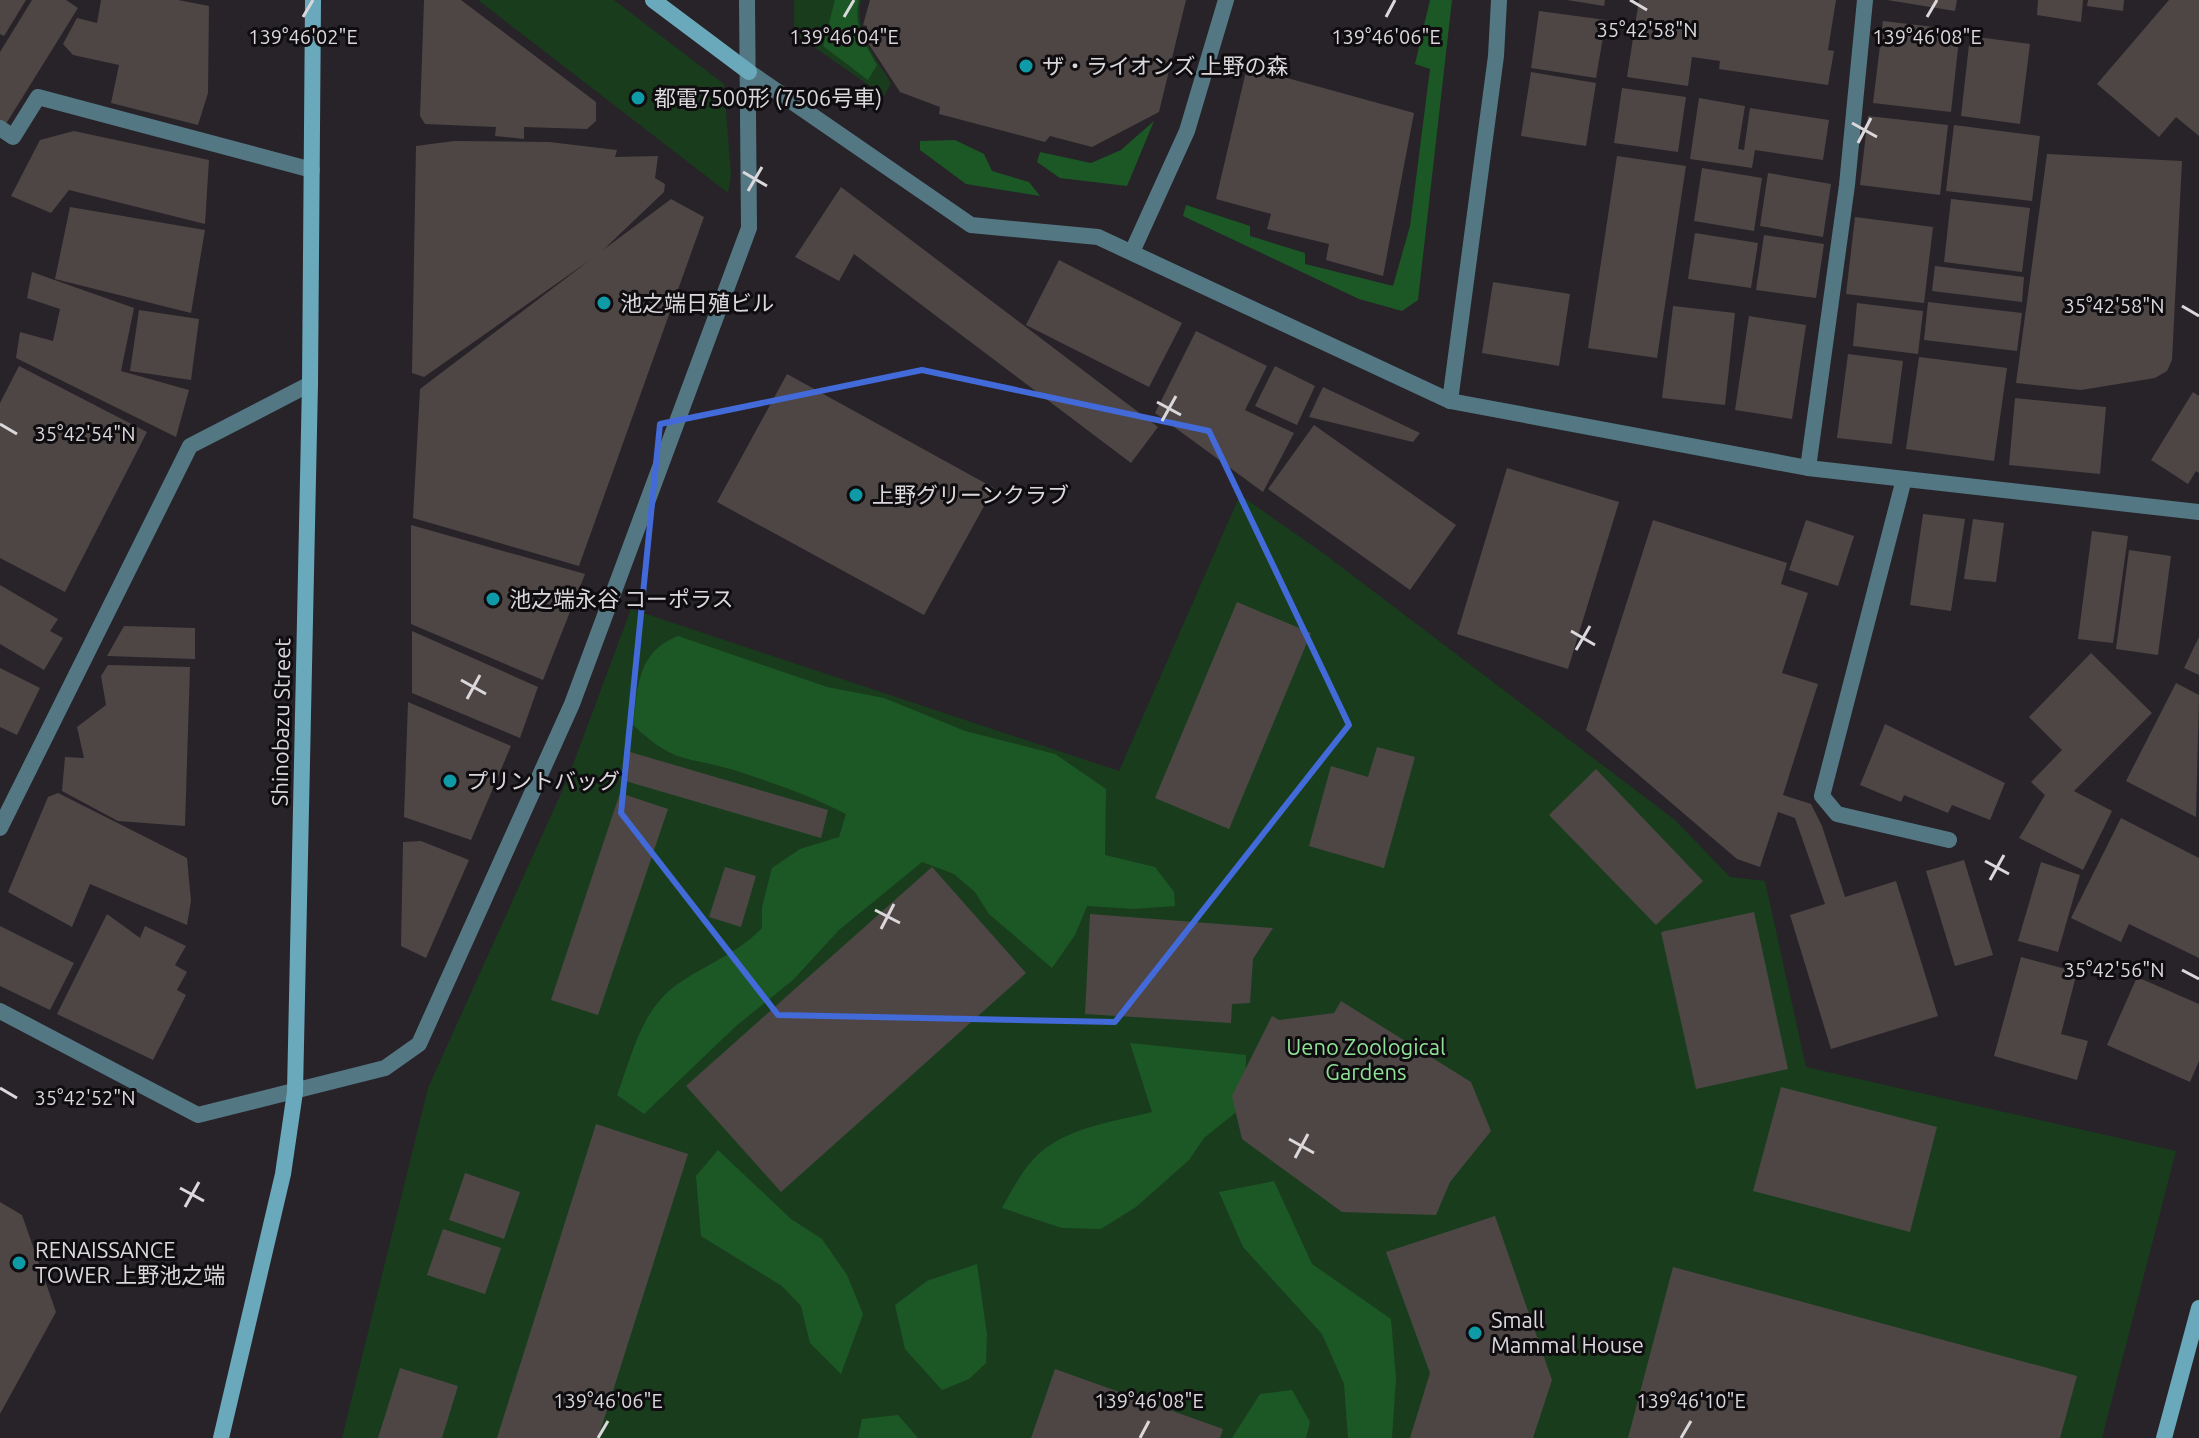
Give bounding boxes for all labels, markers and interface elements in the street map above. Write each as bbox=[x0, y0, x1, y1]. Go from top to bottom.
text: 35°42'58"N bbox=[1596, 18, 1698, 41]
text: 139°46'02"E bbox=[248, 25, 358, 48]
text: 139°46'04"E bbox=[789, 25, 899, 48]
text: 139°46'06"E bbox=[1331, 25, 1441, 48]
text: 139°46'08"E bbox=[1872, 25, 1982, 48]
place label: ザ・ライオンズ 上野の森 bbox=[1042, 53, 1289, 78]
marker: ザ・ライオンズ 上野の森 bbox=[1017, 57, 1035, 75]
place label: 都電7500形 (7506号車) bbox=[654, 85, 882, 111]
marker: 都電7500形 (7506号車) bbox=[629, 89, 647, 107]
place label: 池之端日殖ビル bbox=[620, 290, 774, 315]
marker: 池之端日殖ビル bbox=[595, 294, 613, 312]
text: 35°42'58"N bbox=[2063, 294, 2165, 317]
text: 35°42'54"N bbox=[34, 422, 136, 445]
place label: 上野グリーンクラブ bbox=[872, 482, 1069, 507]
marker: 上野グリーンクラブ bbox=[847, 486, 865, 504]
place label: 池之端永谷 コーポラス bbox=[509, 586, 734, 611]
marker: 池之端永谷 コーポラス bbox=[484, 590, 502, 608]
street label: Shinobazu Street bbox=[267, 637, 294, 806]
place label: プリントバッグ bbox=[466, 768, 620, 793]
marker: プリントバッグ bbox=[441, 772, 459, 790]
text: 35°42'56"N bbox=[2063, 958, 2165, 981]
park label: Ueno Zoological Gardens bbox=[1286, 1034, 1446, 1084]
text: 35°42'52"N bbox=[34, 1086, 136, 1109]
place label: RENAISSANCE TOWER 上野池之端 bbox=[35, 1237, 225, 1287]
marker: RENAISSANCE TOWER 上野池之端 bbox=[10, 1254, 28, 1272]
place label: Small Mammal House bbox=[1491, 1307, 1644, 1357]
marker: Small Mammal House bbox=[1466, 1324, 1484, 1342]
text: 139°46'06"E bbox=[553, 1389, 663, 1412]
text: 139°46'08"E bbox=[1094, 1389, 1204, 1412]
text: 139°46'10"E bbox=[1636, 1389, 1746, 1412]

